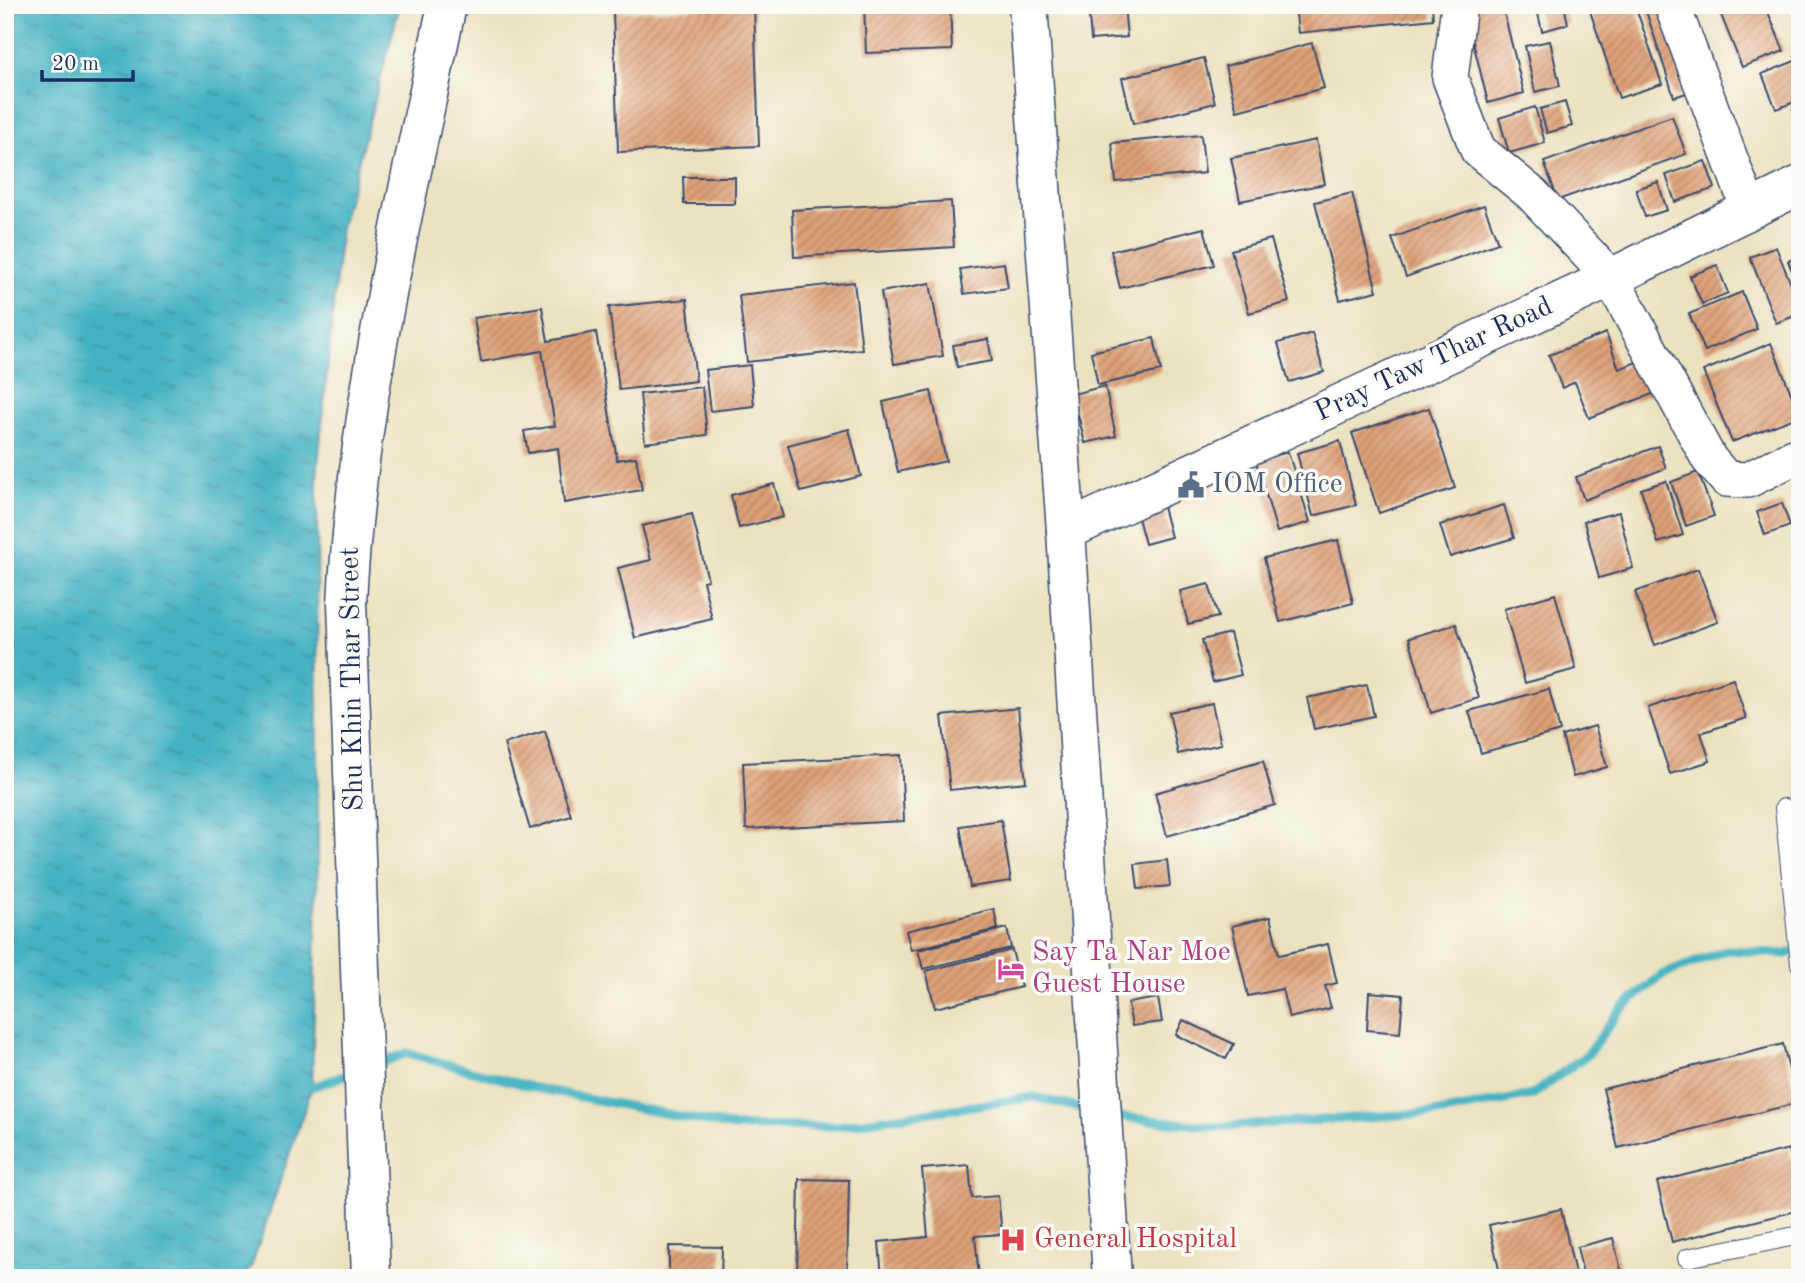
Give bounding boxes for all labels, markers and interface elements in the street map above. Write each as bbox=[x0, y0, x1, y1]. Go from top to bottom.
scale bar bbox=[42, 38, 133, 82]
text: 20 m bbox=[52, 54, 99, 75]
street label: Pray Taw Thar Road bbox=[1311, 293, 1557, 427]
public building icon: IOM Office bbox=[1176, 470, 1206, 500]
place label: IOM Office bbox=[1212, 471, 1343, 499]
street label: Shu Khin Thar Street bbox=[337, 546, 369, 812]
place label: Say Ta Nar Moe Guest House bbox=[1032, 939, 1231, 999]
hotel icon: Say Ta Nar Moe Guest House bbox=[996, 954, 1026, 984]
hospital icon: General Hospital bbox=[998, 1225, 1028, 1255]
place label: General Hospital bbox=[1034, 1226, 1237, 1254]

